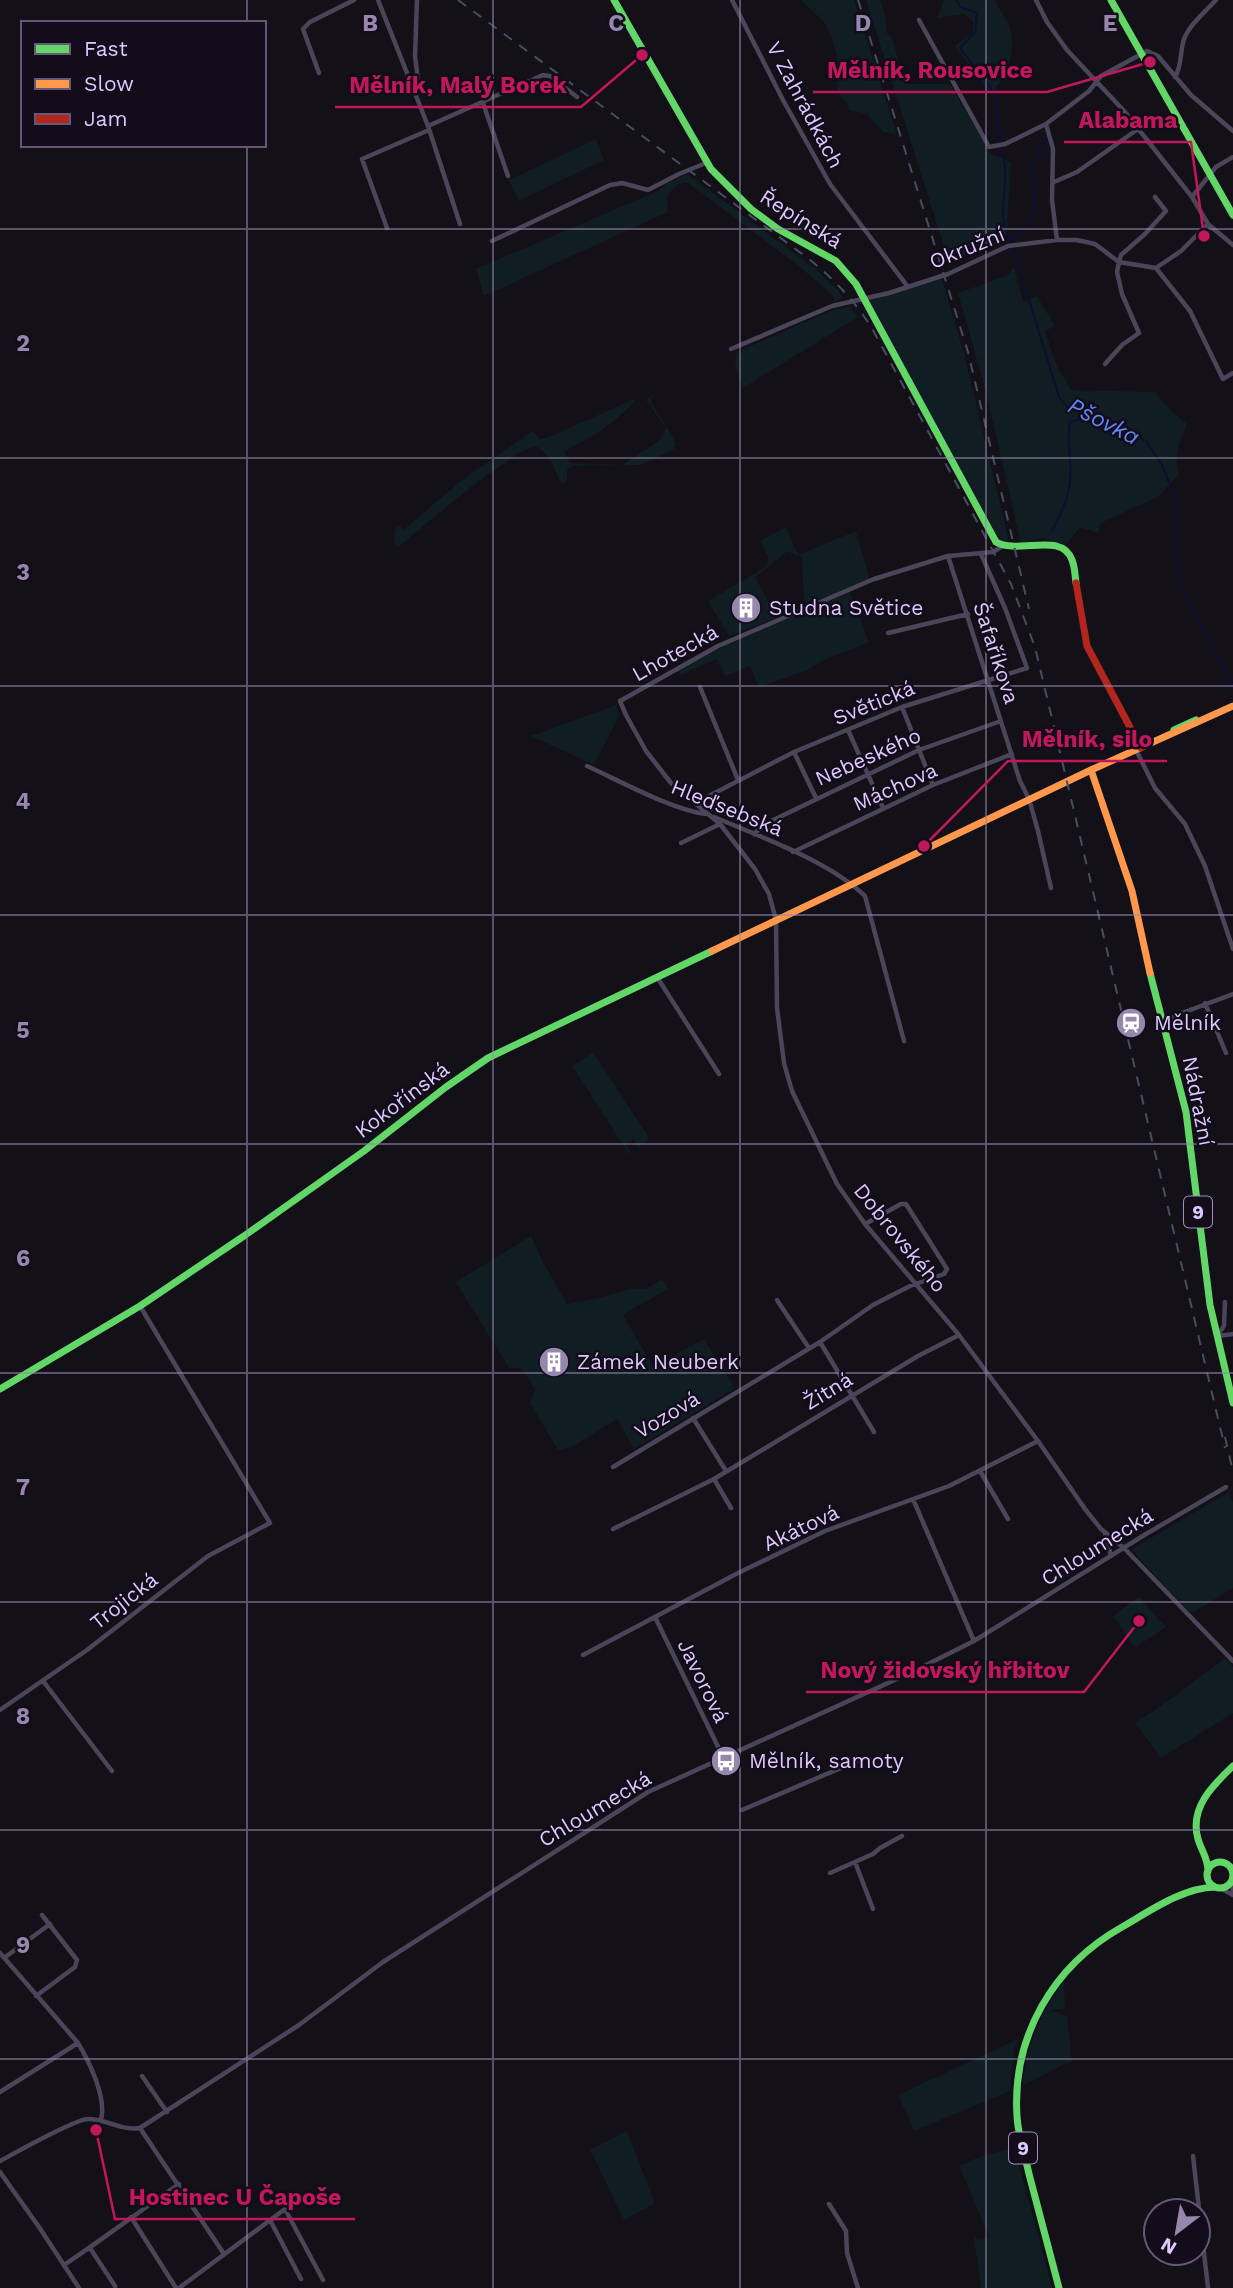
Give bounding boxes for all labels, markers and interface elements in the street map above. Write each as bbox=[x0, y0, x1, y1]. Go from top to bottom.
text: B bbox=[362, 10, 378, 37]
text: C bbox=[608, 10, 624, 37]
text: D bbox=[855, 10, 871, 37]
text: E bbox=[1103, 10, 1117, 37]
legend bbox=[21, 21, 266, 147]
text: Fast bbox=[84, 36, 128, 61]
street label: V Zahrádkách bbox=[762, 37, 849, 172]
callout: Mělník, Rousovice bbox=[813, 48, 1047, 92]
text: Mělník, Rousovice bbox=[827, 57, 1033, 84]
callout: Mělník, Malý Borek bbox=[335, 63, 581, 107]
text: Slow bbox=[84, 71, 134, 96]
text: Mělník, Malý Borek bbox=[349, 72, 568, 99]
callout: Alabama bbox=[1064, 98, 1191, 142]
text: Jam bbox=[84, 106, 127, 131]
text: Alabama bbox=[1078, 107, 1178, 134]
street label: Řepínská bbox=[756, 184, 847, 254]
street label: Okružní bbox=[926, 221, 1008, 274]
text: 2 bbox=[16, 330, 30, 357]
water label: Pšovka bbox=[1064, 392, 1144, 451]
text: 3 bbox=[16, 559, 30, 586]
building icon: Studna Světice bbox=[729, 591, 763, 625]
place label: Studna Světice bbox=[769, 595, 923, 620]
street label: Šafaříkova bbox=[968, 599, 1025, 707]
street label: Lhotecká bbox=[627, 619, 722, 686]
street label: Světická bbox=[829, 675, 918, 730]
callout: Mělník, silo bbox=[1008, 717, 1167, 761]
street label: Nebeského bbox=[811, 722, 924, 791]
text: Mělník, silo bbox=[1022, 726, 1152, 753]
street label: Máchova bbox=[849, 757, 941, 816]
street label: Hleďsebská bbox=[668, 774, 787, 841]
text: 4 bbox=[16, 788, 31, 815]
station icon: Mělník bbox=[1114, 1006, 1148, 1040]
place label: Mělník bbox=[1154, 1010, 1221, 1035]
text: 5 bbox=[16, 1017, 30, 1044]
street label: Nádražní bbox=[1178, 1054, 1219, 1148]
street label: Kokořínská bbox=[350, 1056, 454, 1143]
street label: Dobrovského bbox=[849, 1178, 952, 1297]
road number: 9 bbox=[1184, 1196, 1212, 1228]
text: 6 bbox=[16, 1245, 30, 1272]
building icon: Zámek Neuberk bbox=[537, 1345, 571, 1379]
place label: Zámek Neuberk bbox=[577, 1349, 739, 1374]
street label: Žitná bbox=[799, 1366, 857, 1415]
street label: Vozová bbox=[630, 1385, 704, 1444]
text: 7 bbox=[16, 1474, 30, 1501]
street label: Akátová bbox=[759, 1499, 843, 1556]
street label: Chloumecká bbox=[1036, 1502, 1157, 1591]
street label: Trojická bbox=[85, 1566, 162, 1635]
street label: Javorová bbox=[673, 1635, 734, 1727]
callout: Nový židovský hřbitov bbox=[806, 1648, 1084, 1692]
text: Nový židovský hřbitov bbox=[820, 1657, 1070, 1684]
text: 8 bbox=[16, 1703, 30, 1730]
bus stop icon: Mělník, samoty bbox=[709, 1744, 743, 1778]
place label: Mělník, samoty bbox=[749, 1748, 904, 1773]
street label: Chloumecká bbox=[534, 1765, 656, 1852]
text: 9 bbox=[16, 1932, 30, 1959]
road number: 9 bbox=[1009, 2132, 1037, 2164]
callout: Hostinec U Čapoše bbox=[115, 2175, 355, 2219]
text: Hostinec U Čapoše bbox=[129, 2184, 341, 2211]
north arrow bbox=[1142, 2197, 1212, 2267]
text: N bbox=[1157, 2233, 1180, 2260]

